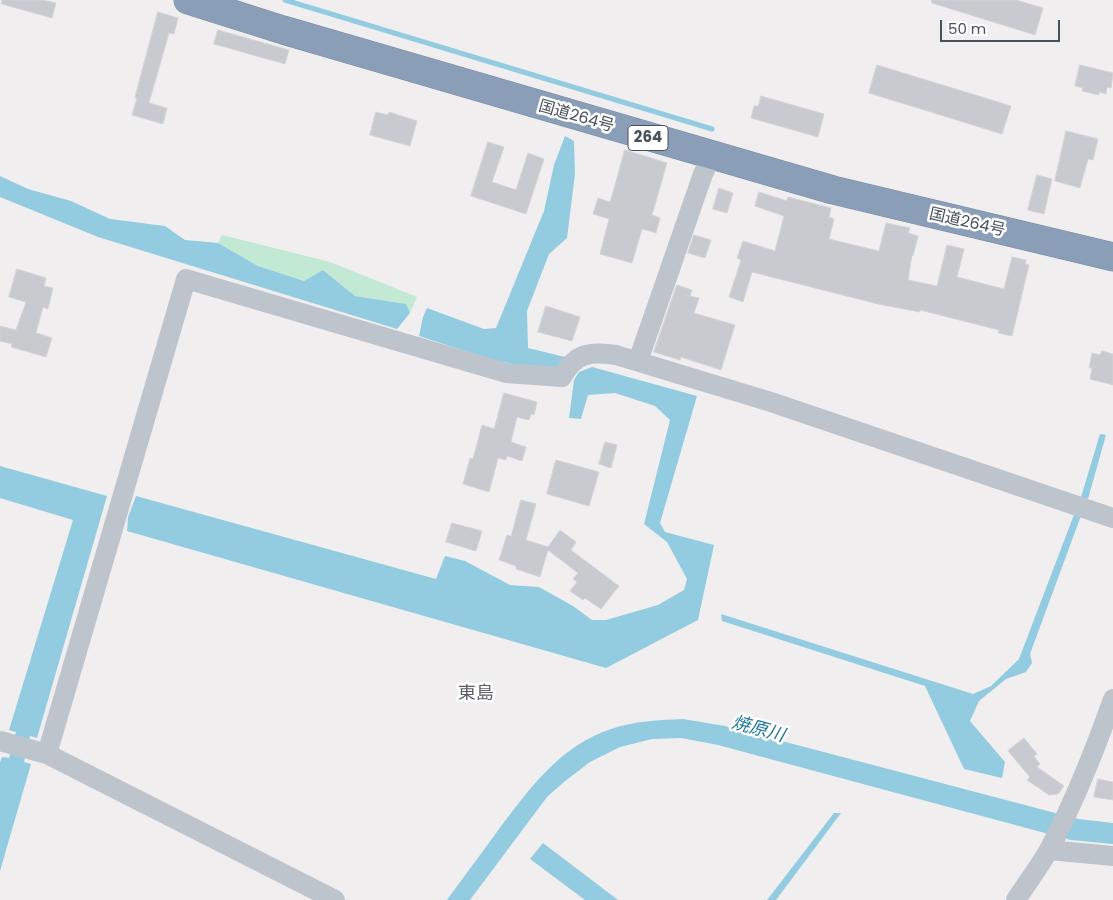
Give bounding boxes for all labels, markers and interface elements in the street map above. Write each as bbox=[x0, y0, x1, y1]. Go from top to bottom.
scale bar bbox=[943, 10, 1063, 42]
text: 50 m bbox=[948, 18, 986, 39]
street label: 国道264号 bbox=[536, 97, 616, 137]
road number: 264 bbox=[628, 126, 668, 150]
street label: 国道264号 bbox=[927, 205, 1007, 241]
district label: 東島 bbox=[458, 683, 494, 705]
water label: 焼原川 bbox=[729, 713, 787, 747]

